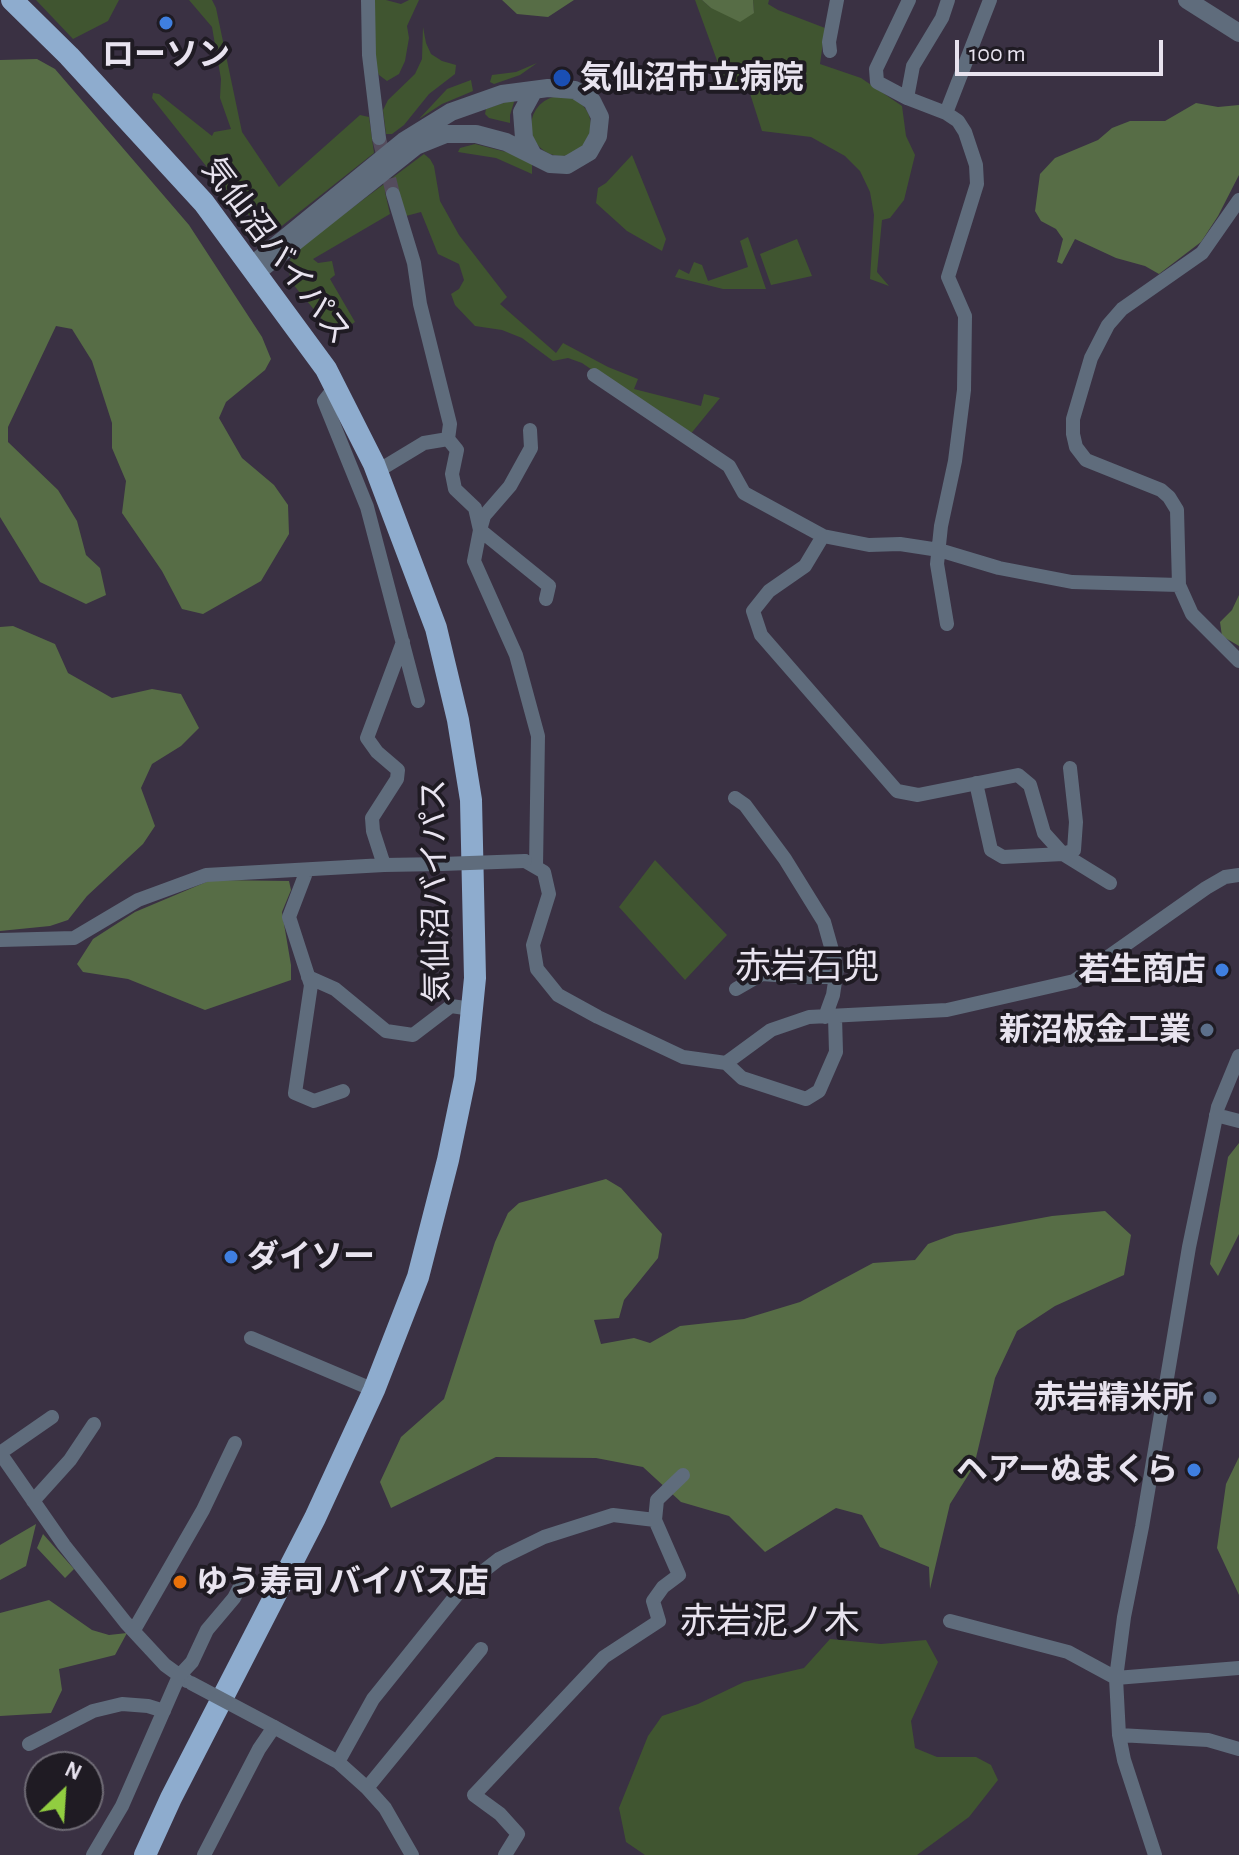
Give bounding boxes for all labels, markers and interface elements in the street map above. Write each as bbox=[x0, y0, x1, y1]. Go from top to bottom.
marker: ローソン bbox=[157, 14, 175, 32]
scale bar bbox=[959, 24, 1167, 74]
place label: ローソン bbox=[102, 36, 230, 74]
text: 100 m bbox=[969, 42, 1026, 66]
place label: 気仙沼市立病院 bbox=[580, 59, 804, 97]
marker: 気仙沼市立病院 bbox=[551, 67, 573, 89]
street label: 気仙沼バイパス bbox=[193, 150, 359, 352]
street label: 気仙沼バイパス bbox=[415, 779, 457, 1003]
district label: 赤岩石兜 bbox=[735, 945, 879, 989]
place label: 若生商店 bbox=[1078, 951, 1206, 989]
marker: 若生商店 bbox=[1213, 961, 1231, 979]
place label: 新沼板金工業 bbox=[999, 1011, 1191, 1049]
marker: 新沼板金工業 bbox=[1198, 1021, 1216, 1039]
place label: ダイソー bbox=[247, 1238, 375, 1276]
marker: ダイソー bbox=[222, 1248, 240, 1266]
place label: 赤岩精米所 bbox=[1034, 1379, 1194, 1417]
marker: 赤岩精米所 bbox=[1201, 1389, 1219, 1407]
place label: ヘアーぬまくら bbox=[956, 1451, 1178, 1489]
marker: ヘアーぬまくら bbox=[1185, 1461, 1203, 1479]
place label: ゆう寿司 バイパス店 bbox=[196, 1563, 489, 1601]
marker: ゆう寿司 バイパス店 bbox=[171, 1573, 189, 1591]
district label: 赤岩泥ノ木 bbox=[680, 1600, 860, 1644]
north arrow bbox=[24, 1751, 104, 1831]
text: N bbox=[62, 1758, 85, 1784]

